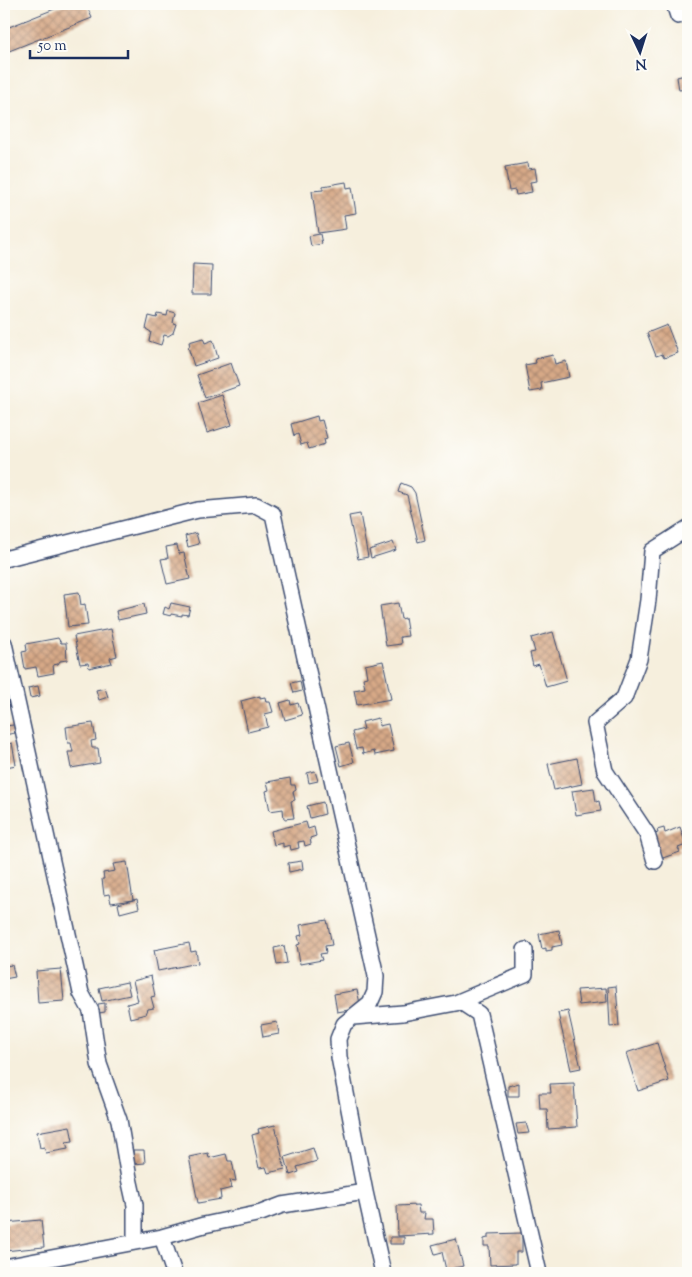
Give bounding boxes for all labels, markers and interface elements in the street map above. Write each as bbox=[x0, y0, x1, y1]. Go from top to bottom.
scale bar bbox=[30, 28, 128, 60]
north arrow bbox=[614, 28, 664, 78]
text: 50 m bbox=[37, 36, 67, 57]
text: N bbox=[634, 53, 647, 73]

